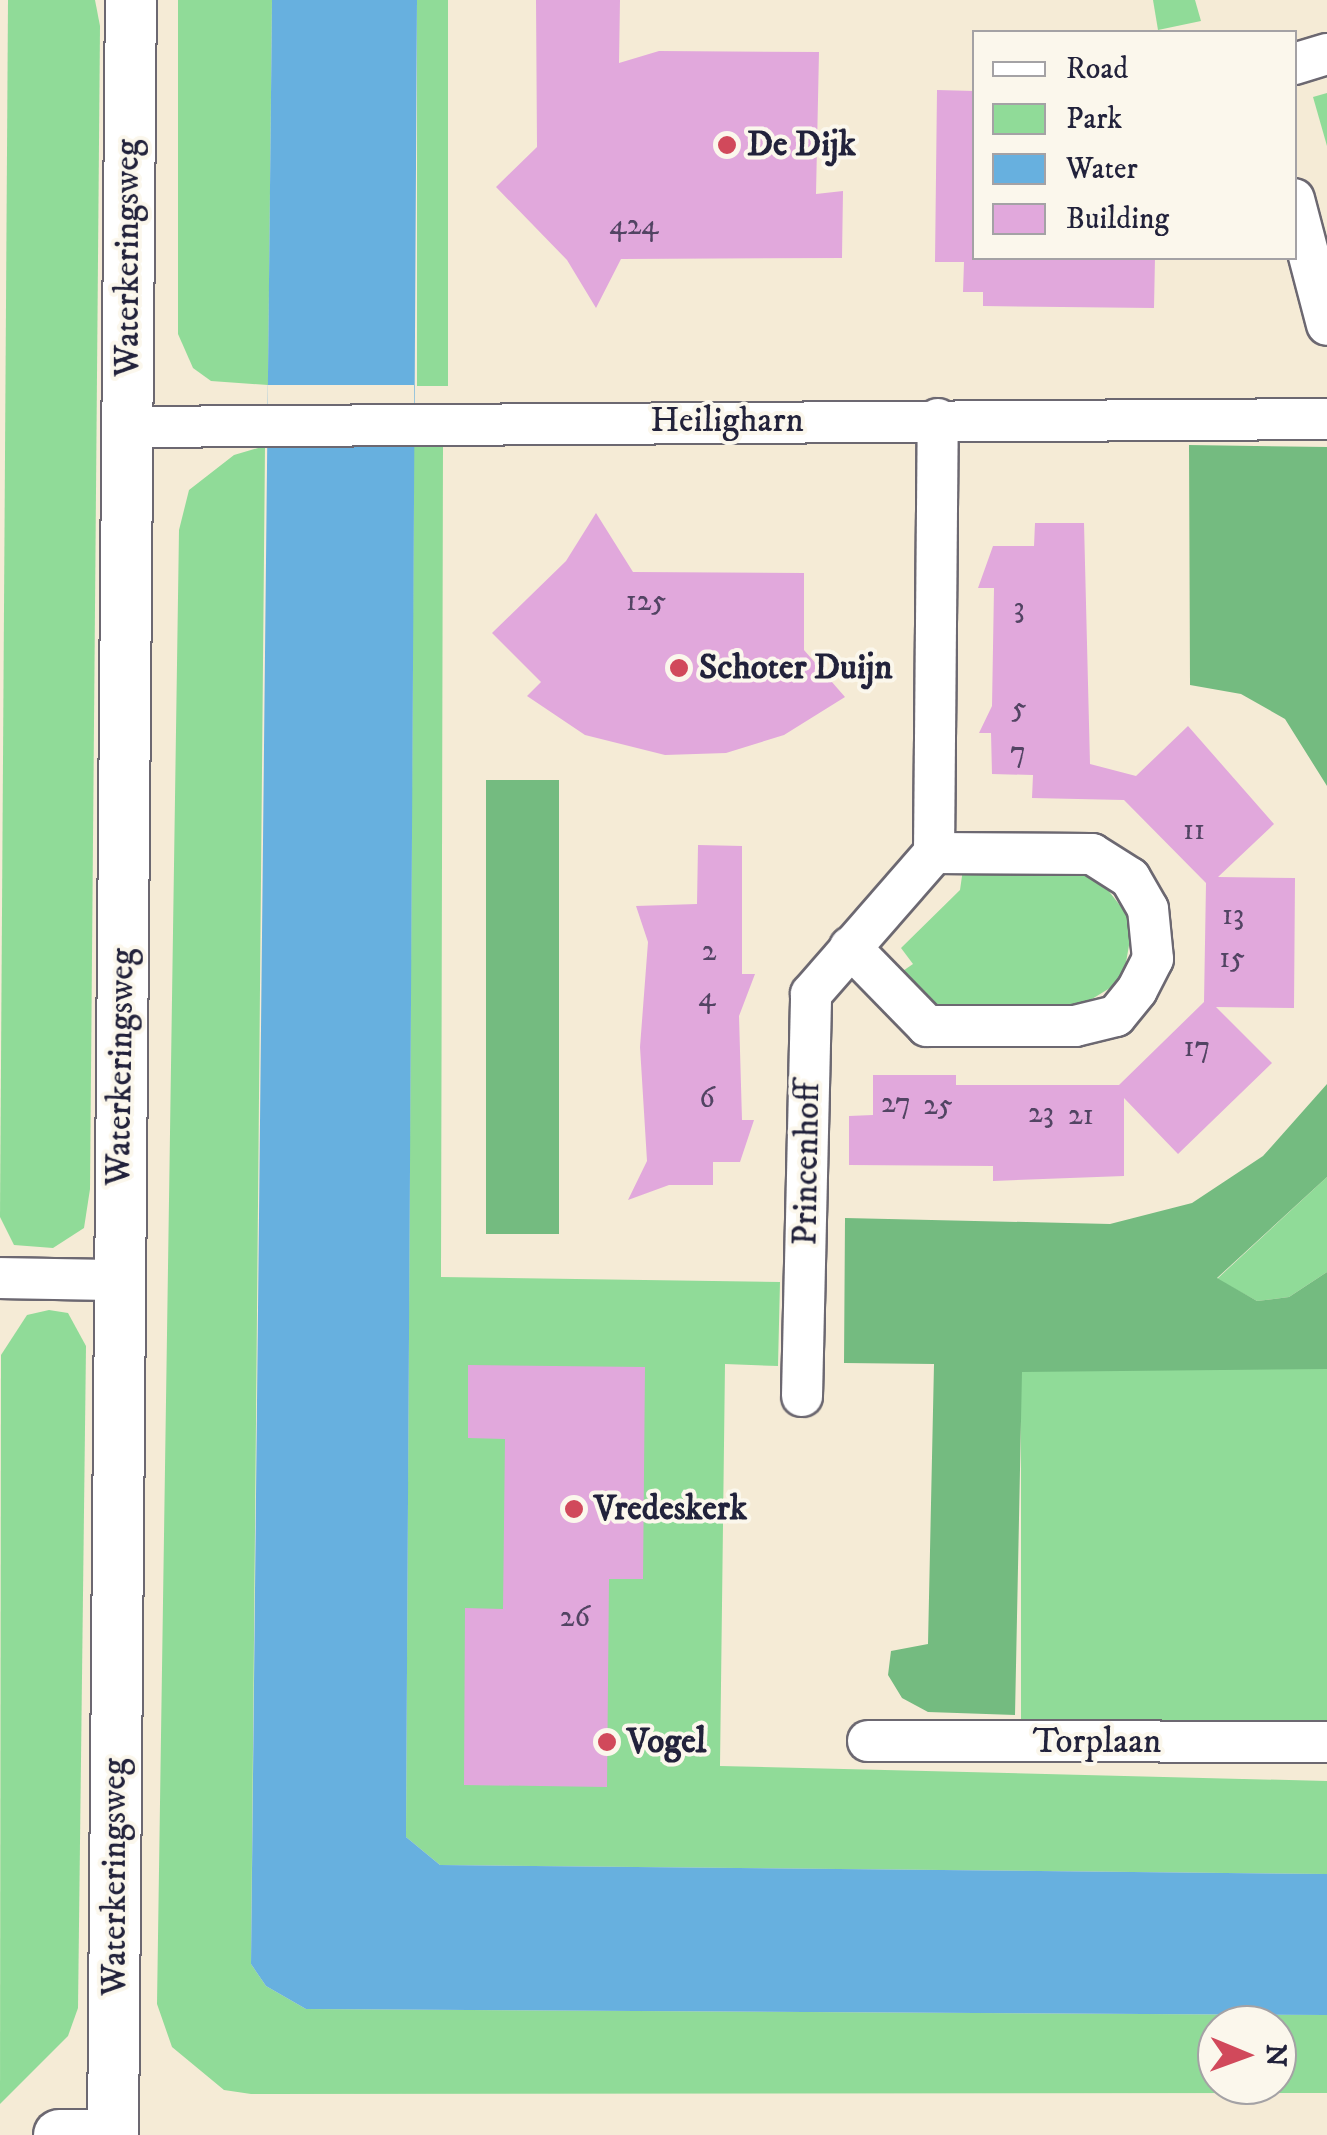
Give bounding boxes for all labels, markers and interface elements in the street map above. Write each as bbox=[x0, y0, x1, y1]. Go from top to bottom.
legend bbox=[972, 30, 1297, 260]
text: Road bbox=[1066, 51, 1128, 88]
text: Park bbox=[1066, 101, 1122, 138]
place label: De Dijk bbox=[747, 124, 856, 166]
marker: De Dijk bbox=[716, 134, 738, 156]
street label: Waterkeringsweg bbox=[107, 139, 149, 377]
text: Water bbox=[1066, 151, 1138, 188]
text: Building bbox=[1066, 201, 1169, 238]
house number: 424 bbox=[609, 208, 659, 244]
street label: Heiligharn bbox=[650, 400, 804, 442]
house number: 125 bbox=[626, 584, 666, 620]
house number: 3 bbox=[1013, 591, 1025, 627]
place label: Schoter Duijn bbox=[699, 647, 893, 689]
marker: Schoter Duijn bbox=[668, 657, 690, 679]
house number: 5 bbox=[1012, 691, 1026, 727]
house number: 7 bbox=[1010, 735, 1026, 771]
house number: 11 bbox=[1183, 813, 1205, 849]
house number: 13 bbox=[1222, 898, 1244, 934]
house number: 2 bbox=[702, 934, 716, 970]
house number: 15 bbox=[1219, 941, 1245, 977]
street label: Waterkeringsweg bbox=[98, 948, 144, 1186]
house number: 4 bbox=[698, 980, 716, 1016]
house number: 17 bbox=[1184, 1030, 1210, 1066]
house number: 6 bbox=[699, 1081, 715, 1117]
street label: Princenhoff bbox=[785, 1082, 829, 1246]
house number: 27 bbox=[881, 1086, 911, 1122]
house number: 25 bbox=[923, 1088, 953, 1124]
house number: 23 bbox=[1028, 1096, 1054, 1132]
house number: 21 bbox=[1068, 1098, 1094, 1134]
place label: Vredeskerk bbox=[594, 1488, 747, 1530]
marker: Vredeskerk bbox=[563, 1498, 585, 1520]
house number: 26 bbox=[560, 1600, 590, 1636]
place label: Vogel bbox=[627, 1721, 706, 1763]
street label: Torplaan bbox=[1033, 1721, 1161, 1763]
marker: Vogel bbox=[596, 1731, 618, 1753]
street label: Waterkeringsweg bbox=[94, 1758, 136, 1996]
north arrow bbox=[1197, 2005, 1297, 2105]
text: N bbox=[1258, 2044, 1293, 2067]

